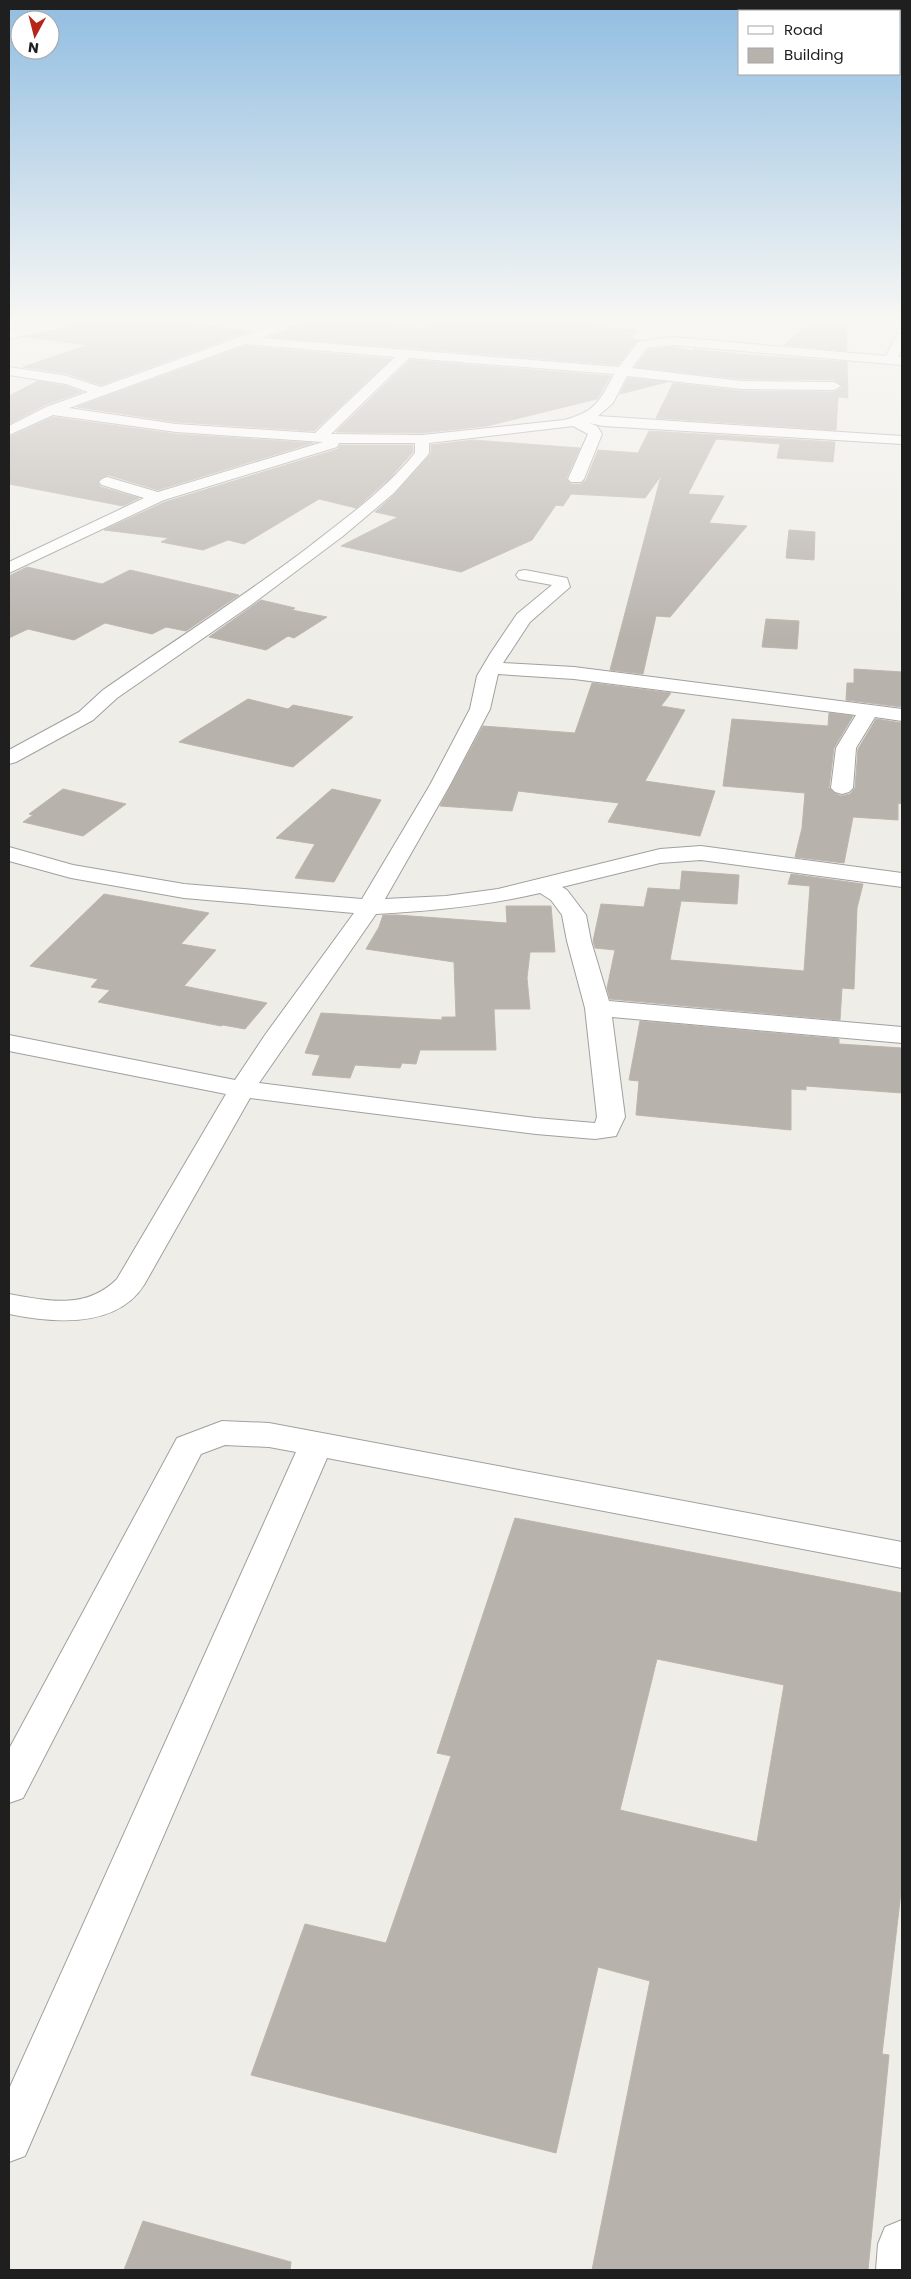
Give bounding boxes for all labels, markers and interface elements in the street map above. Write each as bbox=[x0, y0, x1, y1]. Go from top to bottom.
north arrow bbox=[10, 10, 60, 60]
legend bbox=[738, 10, 901, 75]
text: Road bbox=[784, 19, 823, 40]
text: N bbox=[27, 37, 40, 58]
text: Building bbox=[784, 44, 844, 65]

